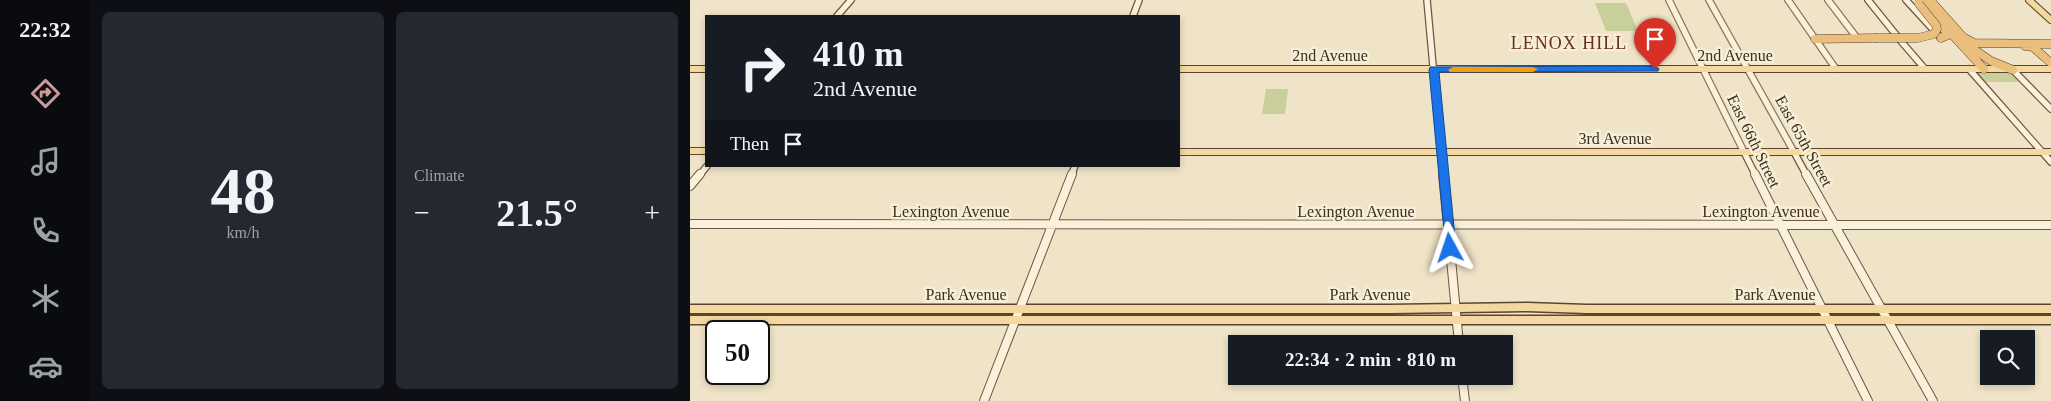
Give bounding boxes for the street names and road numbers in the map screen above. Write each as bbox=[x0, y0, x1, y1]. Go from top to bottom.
street label: 2nd Avenue bbox=[1292, 47, 1368, 64]
street label: 2nd Avenue bbox=[1697, 47, 1773, 64]
street label: East 66th Street bbox=[1724, 92, 1784, 191]
street label: East 65th Street bbox=[1772, 93, 1836, 190]
street label: 3rd Avenue bbox=[1578, 130, 1652, 147]
street label: Lexington Avenue bbox=[892, 203, 1010, 221]
street label: Lexington Avenue bbox=[1297, 203, 1415, 221]
street label: Lexington Avenue bbox=[1702, 203, 1820, 221]
street label: Park Avenue bbox=[925, 286, 1007, 303]
street label: Park Avenue bbox=[1329, 286, 1411, 303]
street label: Park Avenue bbox=[1734, 286, 1816, 303]

